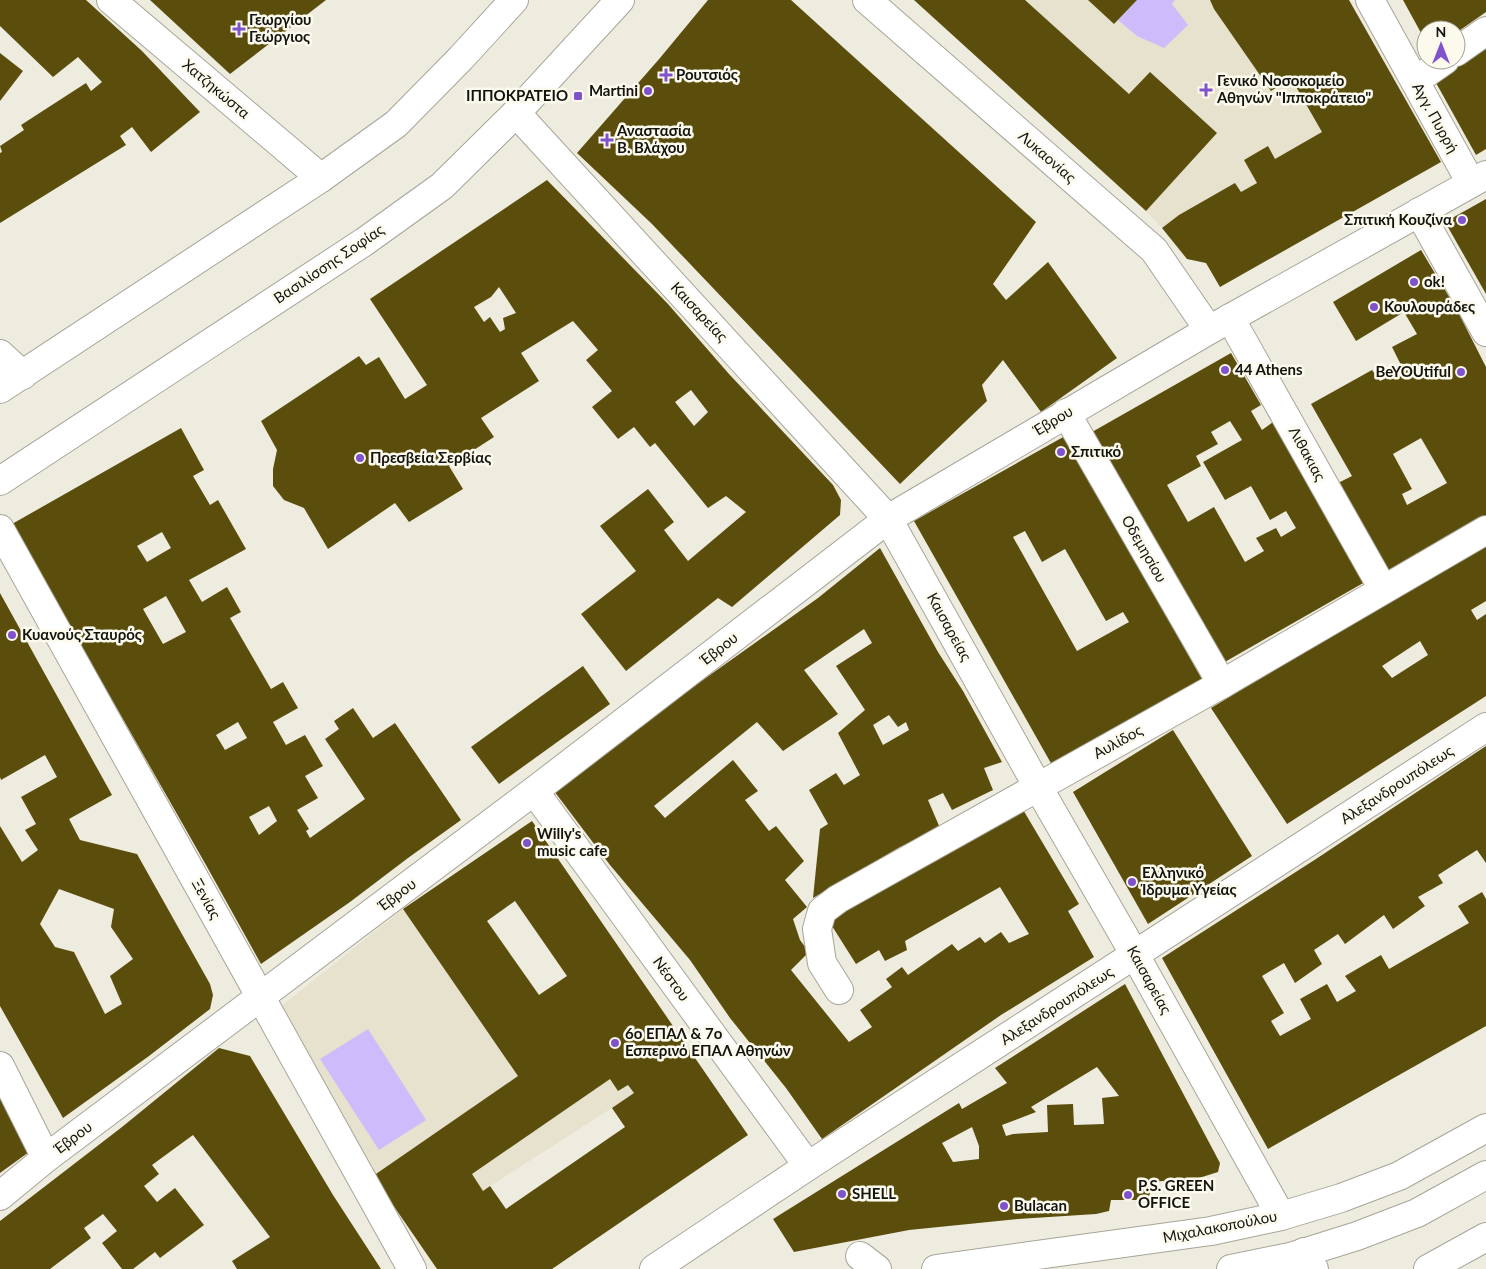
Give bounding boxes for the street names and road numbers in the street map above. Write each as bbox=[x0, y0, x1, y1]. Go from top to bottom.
street label: Χατζηκώστα bbox=[179, 55, 254, 122]
street label: Αγγ. Πυρρή bbox=[1409, 79, 1463, 156]
street label: Λυκαονίας bbox=[1015, 126, 1080, 186]
street label: Βασιλίσσης Σοφίας bbox=[270, 220, 387, 307]
street label: Καισαρείας bbox=[668, 278, 732, 345]
street label: Έβρου bbox=[1029, 401, 1076, 439]
street label: Λιθακιας bbox=[1286, 423, 1330, 484]
street label: Οδεμησίου bbox=[1118, 512, 1171, 585]
street label: Καισαρείας bbox=[924, 589, 976, 664]
street label: Έβρου bbox=[696, 628, 741, 669]
street label: Αυλίδος bbox=[1090, 720, 1145, 762]
street label: Αλεξανδρουπόλεως bbox=[1337, 741, 1457, 828]
street label: Έβρου bbox=[374, 874, 419, 914]
street label: Ξενίας bbox=[189, 875, 225, 922]
street label: Καισαρείας bbox=[1124, 942, 1176, 1017]
street label: Νέστου bbox=[650, 953, 694, 1004]
street label: Αλεξανδρουπόλεως bbox=[997, 962, 1117, 1049]
street label: Έβρου bbox=[50, 1117, 95, 1157]
street label: Μιχαλακοπούλου bbox=[1161, 1206, 1278, 1246]

